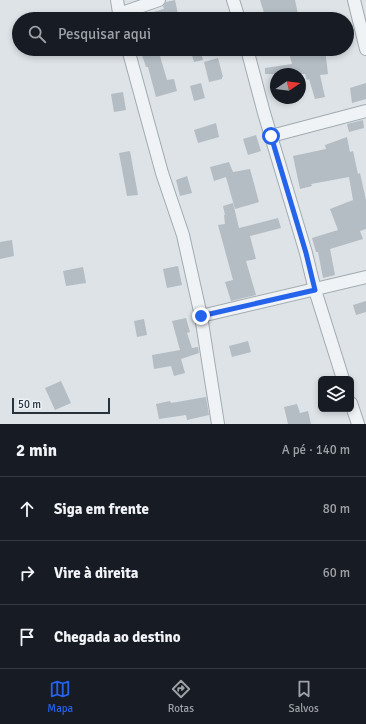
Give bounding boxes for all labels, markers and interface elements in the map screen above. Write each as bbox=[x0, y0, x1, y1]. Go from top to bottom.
search box bbox=[12, 12, 354, 56]
icon: search bbox=[26, 23, 48, 45]
text: Pesquisar aqui bbox=[58, 25, 151, 43]
north arrow bbox=[270, 68, 306, 104]
route start bbox=[262, 127, 280, 145]
route end bbox=[192, 307, 210, 325]
map controls bbox=[318, 376, 354, 412]
button: layers bbox=[318, 376, 354, 412]
scale bar bbox=[12, 396, 110, 415]
text: 50 m bbox=[18, 398, 41, 411]
text: 2 min bbox=[16, 440, 57, 461]
text: A pé · 140 m bbox=[282, 442, 350, 458]
icon: ahead bbox=[16, 498, 38, 520]
text: Siga em frente bbox=[54, 500, 149, 518]
text: 80 m bbox=[323, 501, 350, 517]
icon: right bbox=[16, 562, 38, 584]
text: Vire à direita bbox=[54, 564, 138, 582]
text: 60 m bbox=[323, 565, 350, 581]
icon: arrive bbox=[16, 626, 38, 648]
text: Chegada ao destino bbox=[54, 628, 181, 646]
tab: Mapa bbox=[47, 678, 73, 715]
tab: Rotas bbox=[168, 678, 194, 715]
tab: Salvos bbox=[289, 678, 319, 715]

